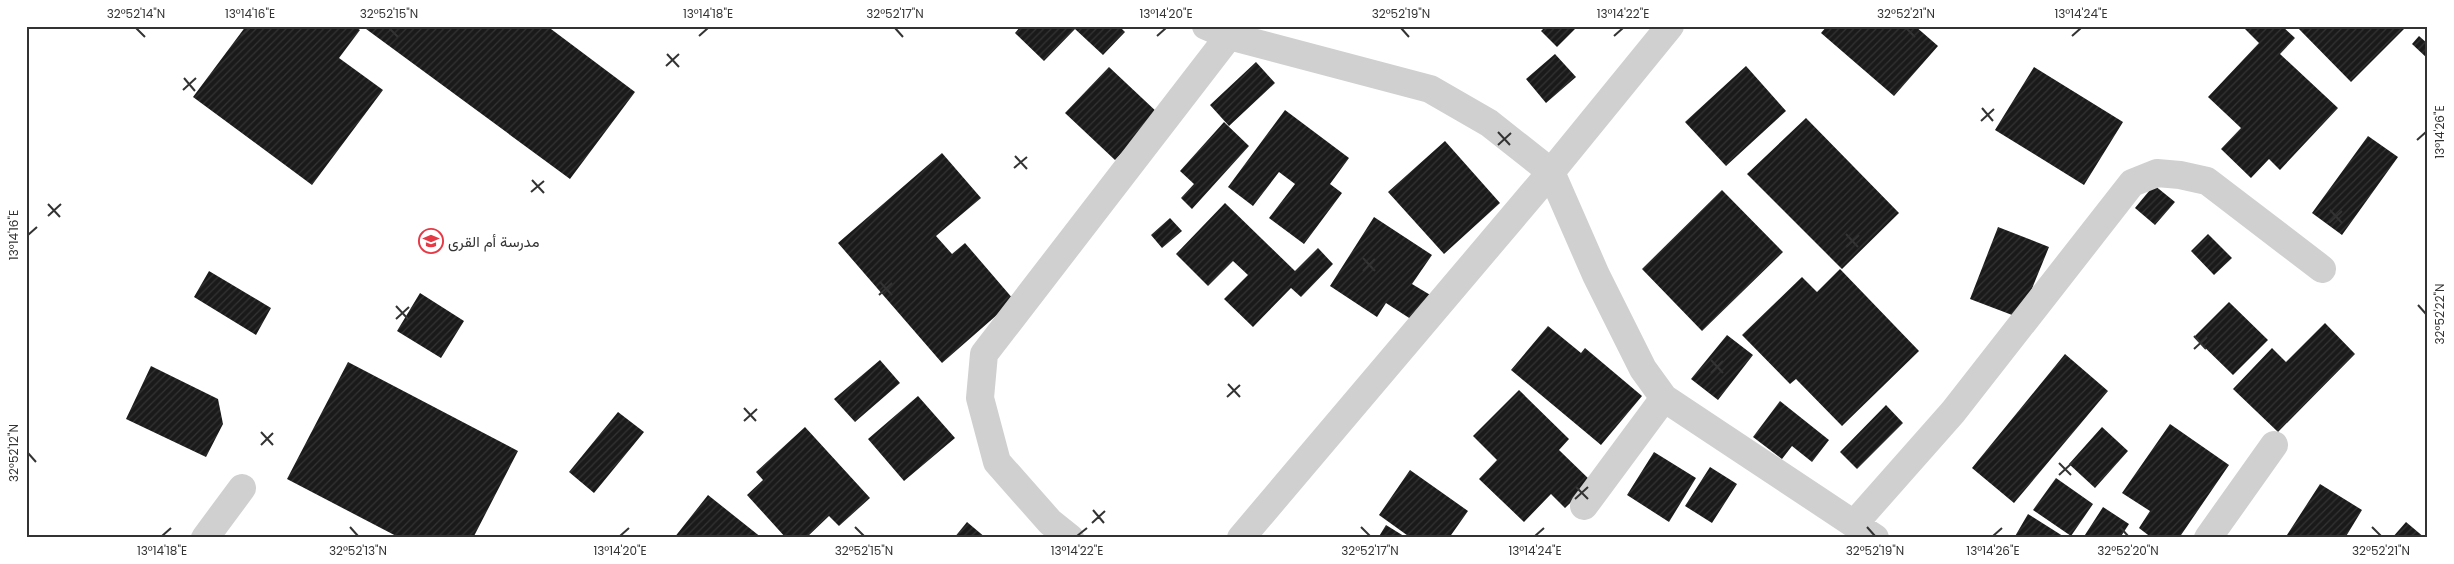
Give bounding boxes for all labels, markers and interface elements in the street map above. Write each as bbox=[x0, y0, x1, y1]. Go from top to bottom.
text: 32°52'14"N bbox=[107, 5, 165, 22]
text: 13°14'16"E bbox=[225, 5, 275, 22]
text: 32°52'15"N bbox=[360, 5, 418, 22]
text: 13°14'18"E bbox=[683, 5, 733, 22]
text: 32°52'17"N bbox=[866, 5, 924, 22]
text: 13°14'20"E bbox=[1139, 5, 1193, 22]
text: 32°52'19"N bbox=[1372, 5, 1430, 22]
text: 13°14'22"E bbox=[1597, 5, 1649, 22]
text: 32°52'21"N bbox=[1877, 5, 1935, 22]
text: 13°14'24"E bbox=[2054, 5, 2108, 22]
text: 13°14'26"E bbox=[2431, 105, 2448, 159]
text: 13°14'16"E bbox=[5, 210, 22, 260]
school or university icon: مدرسة أم القرى bbox=[418, 228, 444, 254]
place label: مدرسة أم القرى bbox=[448, 231, 540, 252]
text: 32°52'22"N bbox=[2431, 284, 2448, 344]
text: 32°52'12"N bbox=[5, 424, 22, 482]
text: 13°14'18"E bbox=[137, 542, 187, 559]
text: 32°52'13"N bbox=[329, 542, 387, 559]
text: 13°14'20"E bbox=[593, 542, 647, 559]
text: 32°52'15"N bbox=[835, 542, 893, 559]
text: 13°14'22"E bbox=[1051, 542, 1103, 559]
text: 32°52'17"N bbox=[1341, 542, 1399, 559]
text: 13°14'24"E bbox=[1508, 542, 1562, 559]
text: 32°52'19"N bbox=[1846, 542, 1904, 559]
text: 13°14'26"E bbox=[1966, 542, 2020, 559]
text: 32°52'20"N bbox=[2097, 542, 2159, 559]
text: 32°52'21"N bbox=[2352, 542, 2410, 559]

